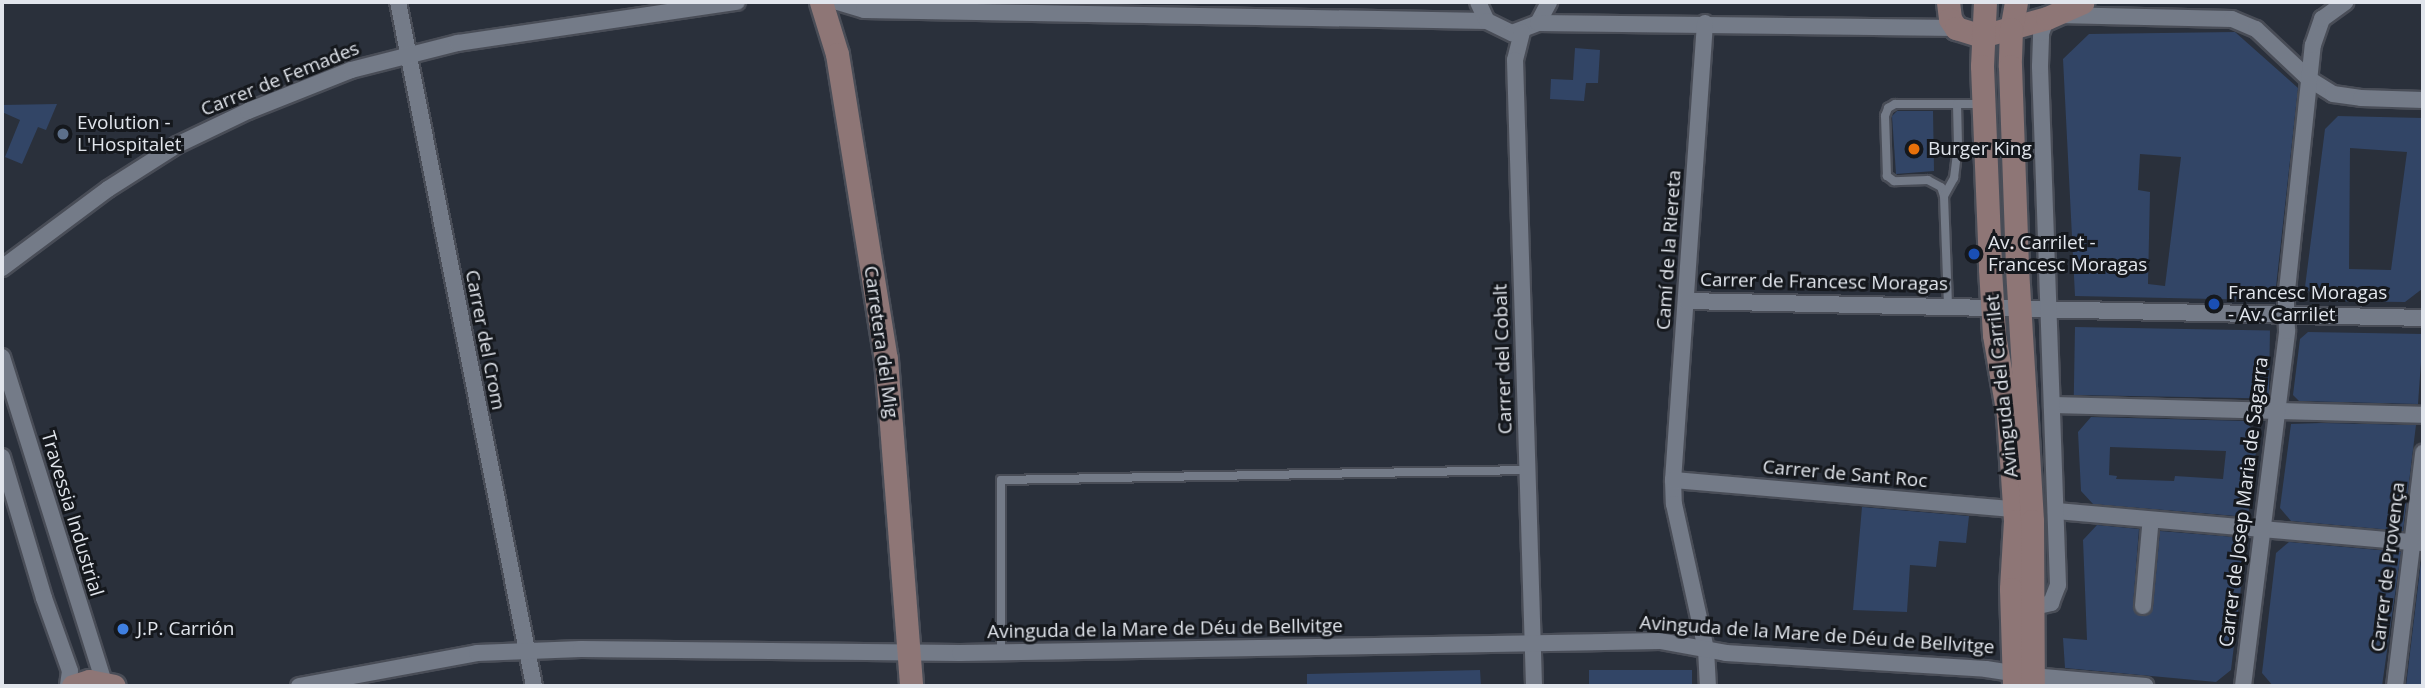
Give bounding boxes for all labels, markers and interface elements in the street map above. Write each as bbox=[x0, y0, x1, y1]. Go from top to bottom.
street label: Carrer de Femades bbox=[198, 37, 362, 121]
place label: Evolution - L'Hospitalet bbox=[77, 112, 182, 156]
marker: Evolution - L'Hospitalet bbox=[55, 126, 71, 142]
place label: Burger King bbox=[1928, 138, 2032, 160]
marker: Burger King bbox=[1906, 141, 1922, 157]
street label: Camí de la Riereta bbox=[1652, 169, 1686, 331]
place label: Av. Carrilet - Francesc Moragas bbox=[1988, 232, 2147, 276]
marker: Av. Carrilet - Francesc Moragas bbox=[1966, 246, 1982, 262]
street label: Carretera del Mig bbox=[859, 264, 903, 420]
street label: Carrer del Crom bbox=[460, 268, 510, 412]
street label: Carrer de Francesc Moragas bbox=[1700, 268, 1948, 296]
place label: Francesc Moragas - Av. Carrilet bbox=[2228, 282, 2387, 326]
street label: Carrer del Cobalt bbox=[1489, 283, 1517, 435]
street label: Avinguda del Carrilet bbox=[1981, 293, 2023, 479]
marker: Francesc Moragas - Av. Carrilet bbox=[2206, 296, 2222, 312]
street label: Carrer de Josep Maria de Sagarra bbox=[2215, 356, 2273, 648]
street label: Travessia Industrial bbox=[36, 429, 108, 599]
street label: Carrer de Sant Roc bbox=[1762, 455, 1928, 493]
street label: Carrer de Provença bbox=[2366, 481, 2410, 653]
street label: Avinguda de la Mare de Déu de Bellvitge bbox=[1639, 611, 1995, 659]
street label: Avinguda de la Mare de Déu de Bellvitge bbox=[987, 614, 1343, 644]
place label: J.P. Carrión bbox=[137, 618, 234, 640]
marker: J.P. Carrión bbox=[115, 621, 131, 637]

